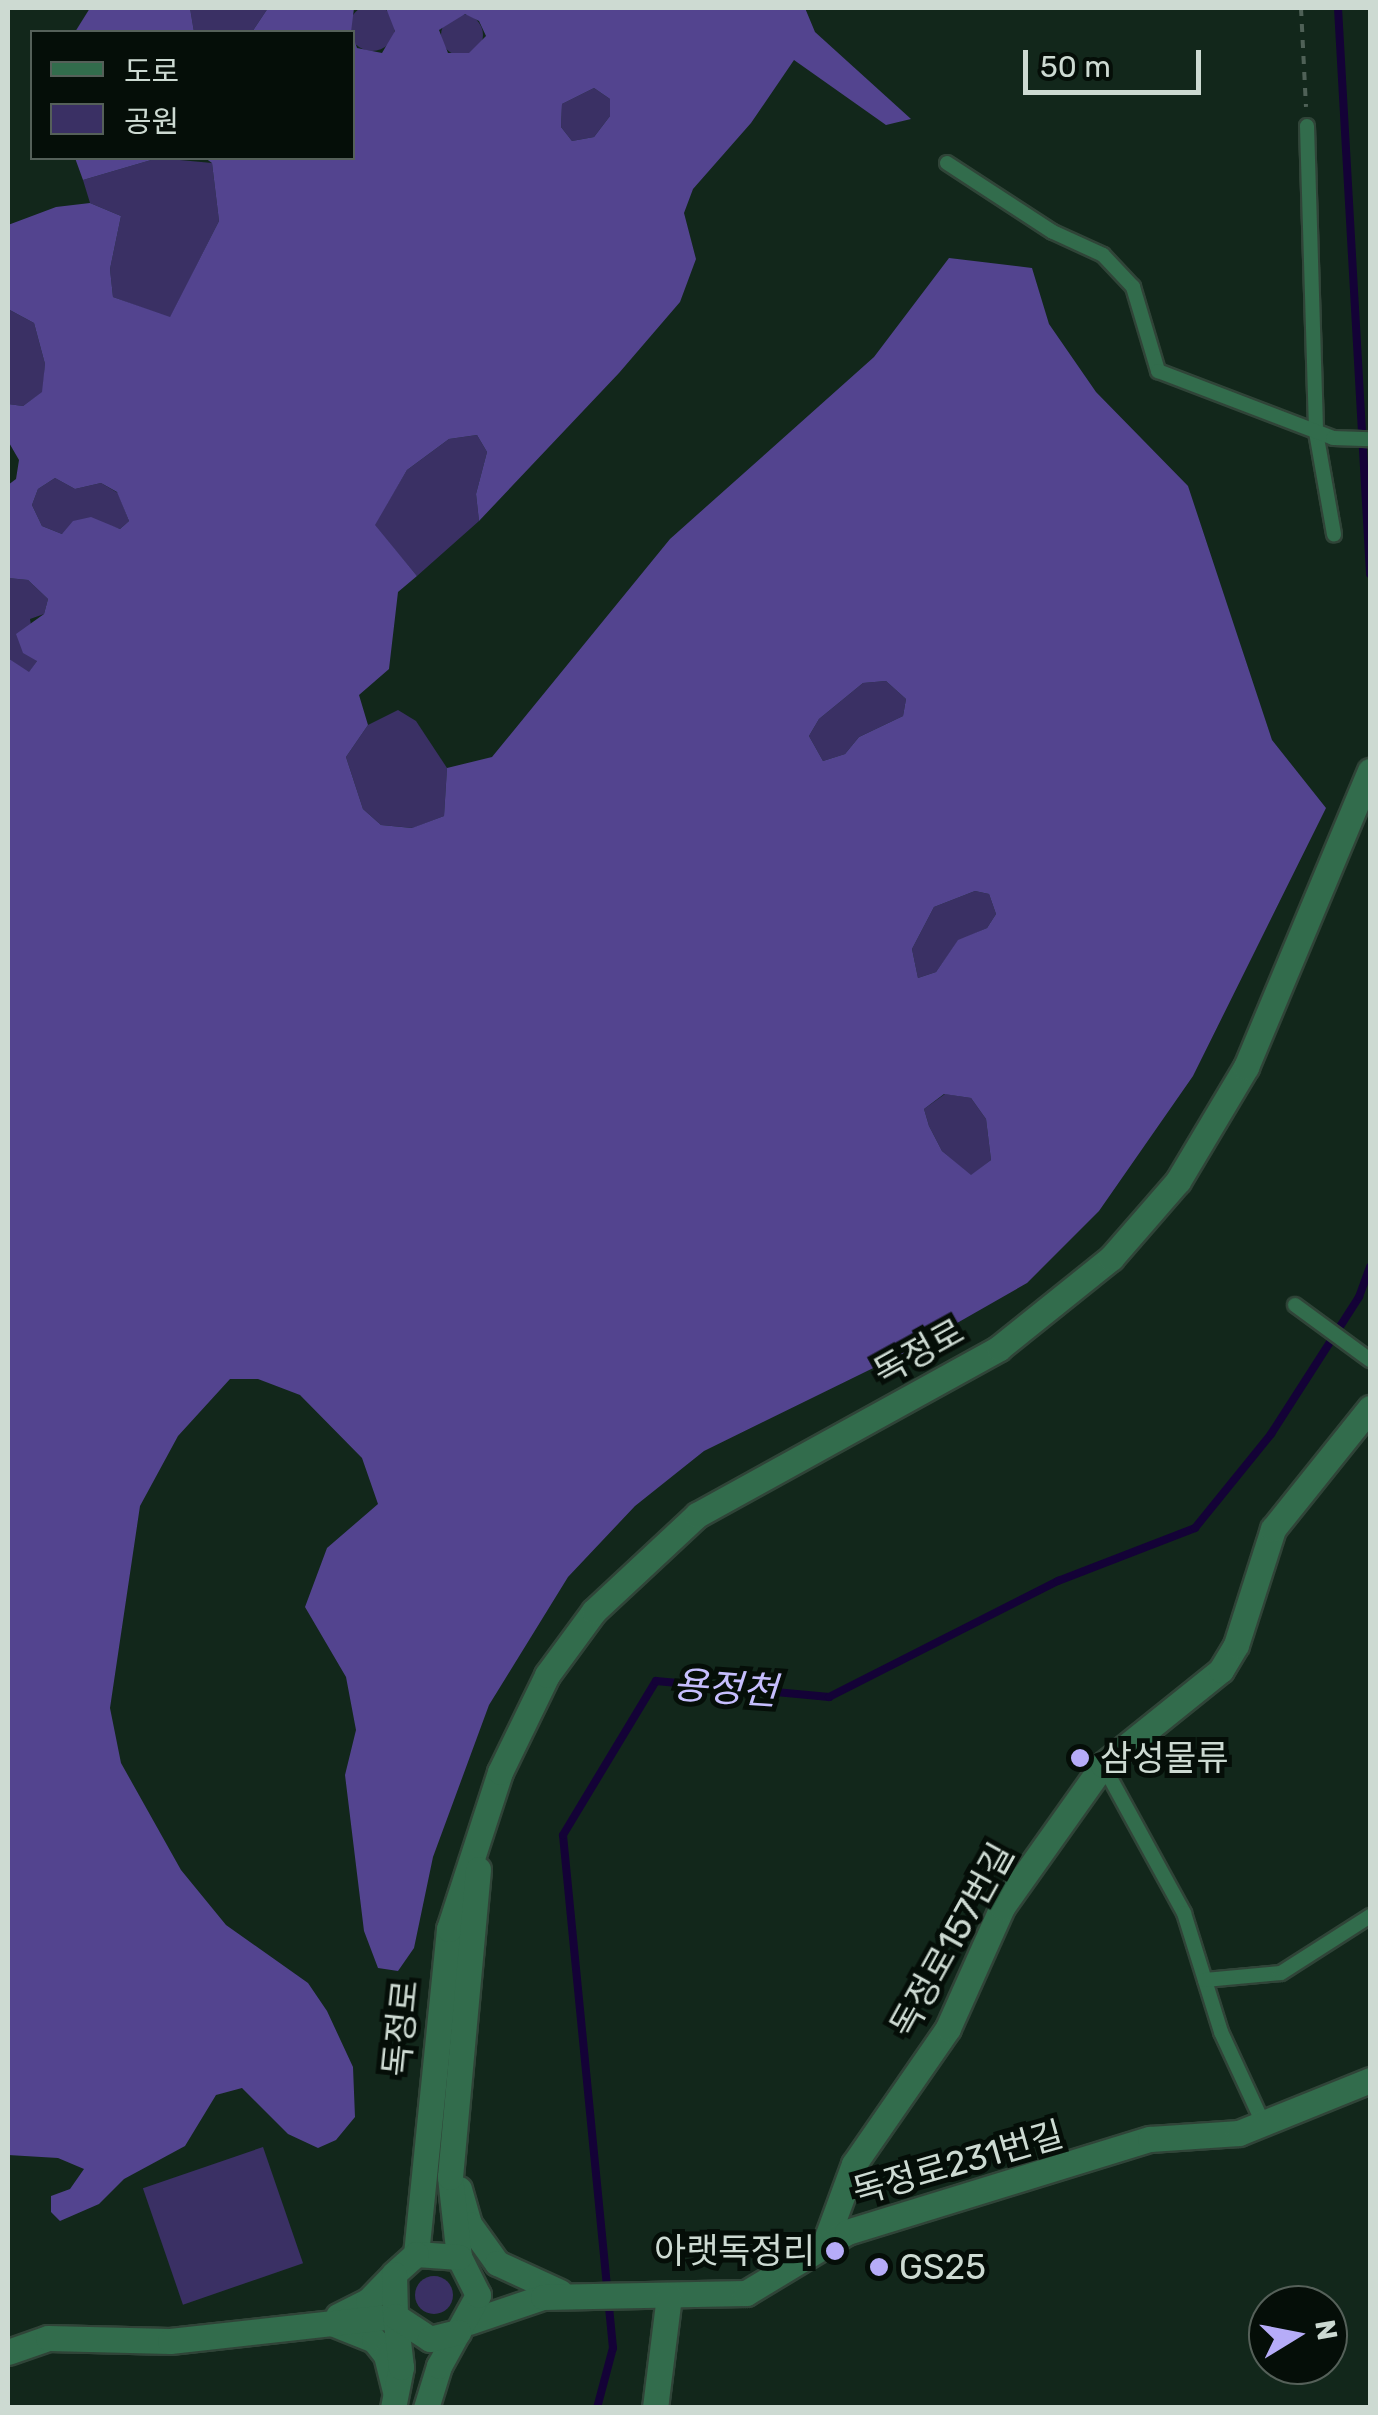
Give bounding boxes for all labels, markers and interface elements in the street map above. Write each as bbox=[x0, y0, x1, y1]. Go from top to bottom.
legend bbox=[30, 30, 355, 160]
scale bar bbox=[1028, 30, 1206, 92]
text: 50 m bbox=[1040, 49, 1111, 85]
text: 도로 bbox=[124, 54, 179, 90]
text: 공원 bbox=[124, 104, 179, 140]
street label: 독정로 bbox=[867, 1310, 971, 1394]
water label: 용정천 bbox=[671, 1663, 779, 1715]
place label: 삼성물류 bbox=[1100, 1737, 1229, 1779]
marker: 삼성물류 bbox=[1069, 1747, 1091, 1769]
street label: 독정로157번길 bbox=[882, 1836, 1022, 2044]
street label: 독정로 bbox=[375, 1978, 427, 2078]
street label: 독정로231번길 bbox=[848, 2113, 1068, 2213]
place label: 아랫독정리 bbox=[654, 2230, 815, 2272]
marker: 아랫독정리 bbox=[824, 2240, 846, 2262]
place label: GS25 bbox=[899, 2246, 986, 2288]
marker: GS25 bbox=[868, 2256, 890, 2278]
north arrow bbox=[1248, 2285, 1348, 2385]
text: N bbox=[1308, 2317, 1344, 2343]

